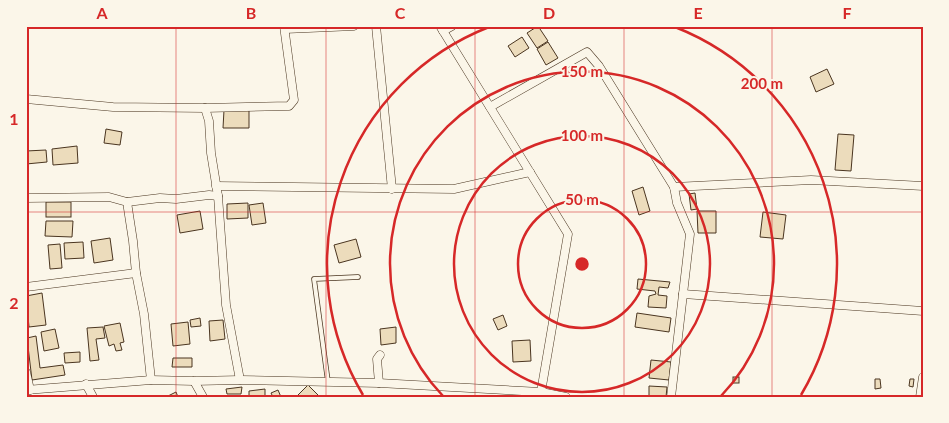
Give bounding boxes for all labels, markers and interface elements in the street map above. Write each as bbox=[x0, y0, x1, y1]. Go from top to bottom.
text: A bbox=[95, 3, 108, 22]
text: B bbox=[246, 3, 256, 22]
text: C bbox=[395, 3, 406, 22]
text: D bbox=[543, 3, 555, 22]
text: E bbox=[693, 3, 703, 22]
text: F bbox=[842, 3, 852, 22]
text: 150 m bbox=[561, 62, 603, 80]
text: 200 m bbox=[741, 74, 783, 92]
text: 1 bbox=[9, 109, 19, 128]
text: 100 m bbox=[561, 126, 603, 144]
text: 50 m bbox=[565, 190, 599, 208]
centre of rings bbox=[573, 255, 591, 273]
text: 2 bbox=[9, 293, 19, 312]

